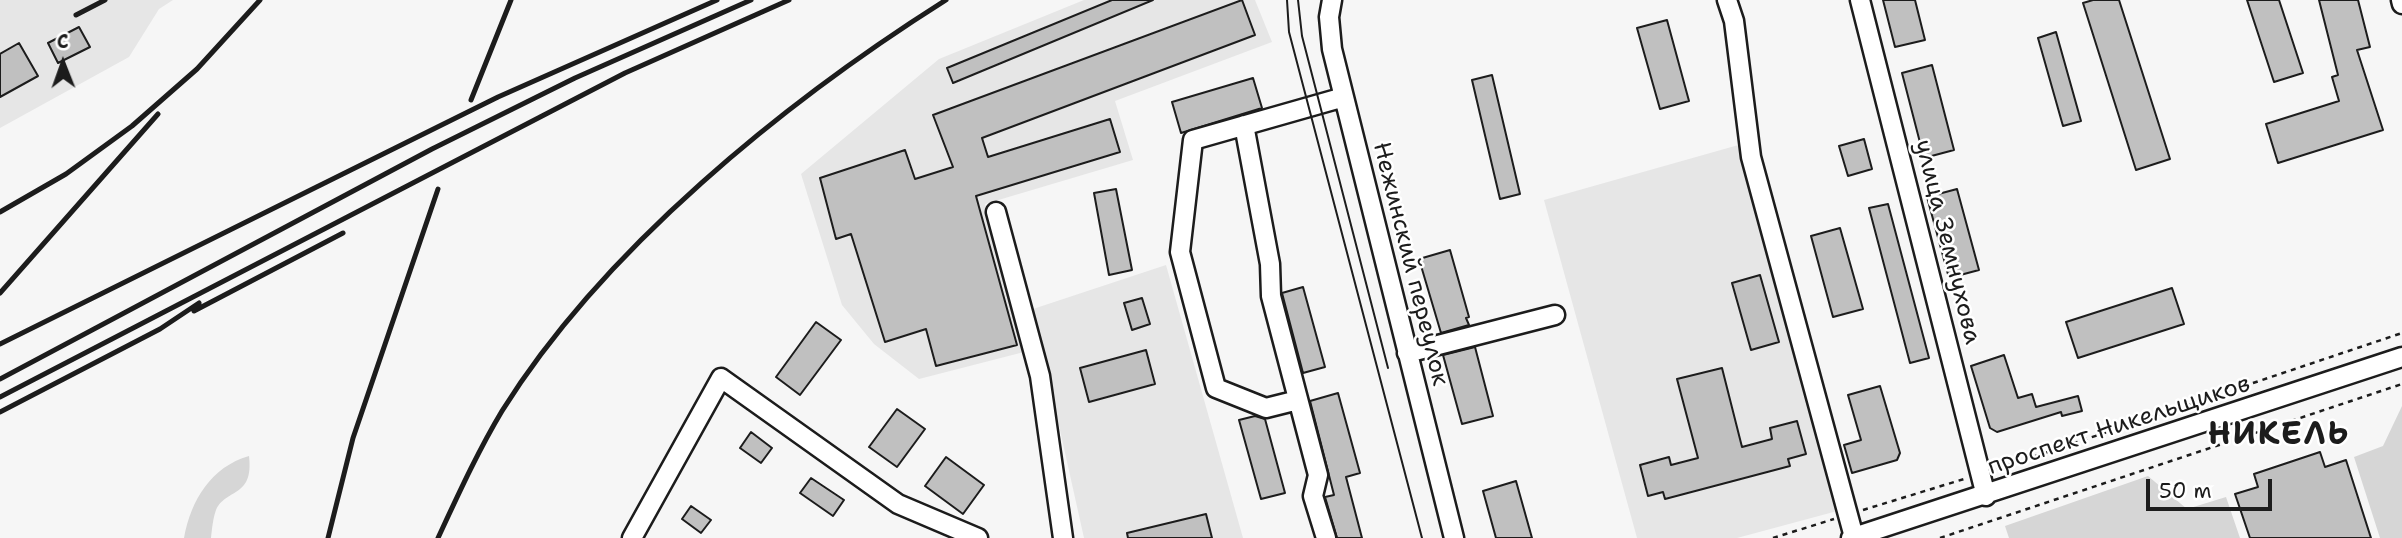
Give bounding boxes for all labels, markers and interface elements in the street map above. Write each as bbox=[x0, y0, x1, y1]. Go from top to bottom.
north arrow bbox=[28, 28, 98, 98]
text: С bbox=[57, 29, 69, 54]
street label: улица Земнухова bbox=[1908, 137, 1986, 347]
street label: Нежинский переулок bbox=[1366, 139, 1454, 389]
street label: проспект Никельщиков bbox=[1984, 370, 2254, 482]
district label: НИКЕЛЬ bbox=[2209, 417, 2349, 455]
scale bar bbox=[2150, 464, 2276, 508]
text: 50 m bbox=[2159, 477, 2212, 505]

